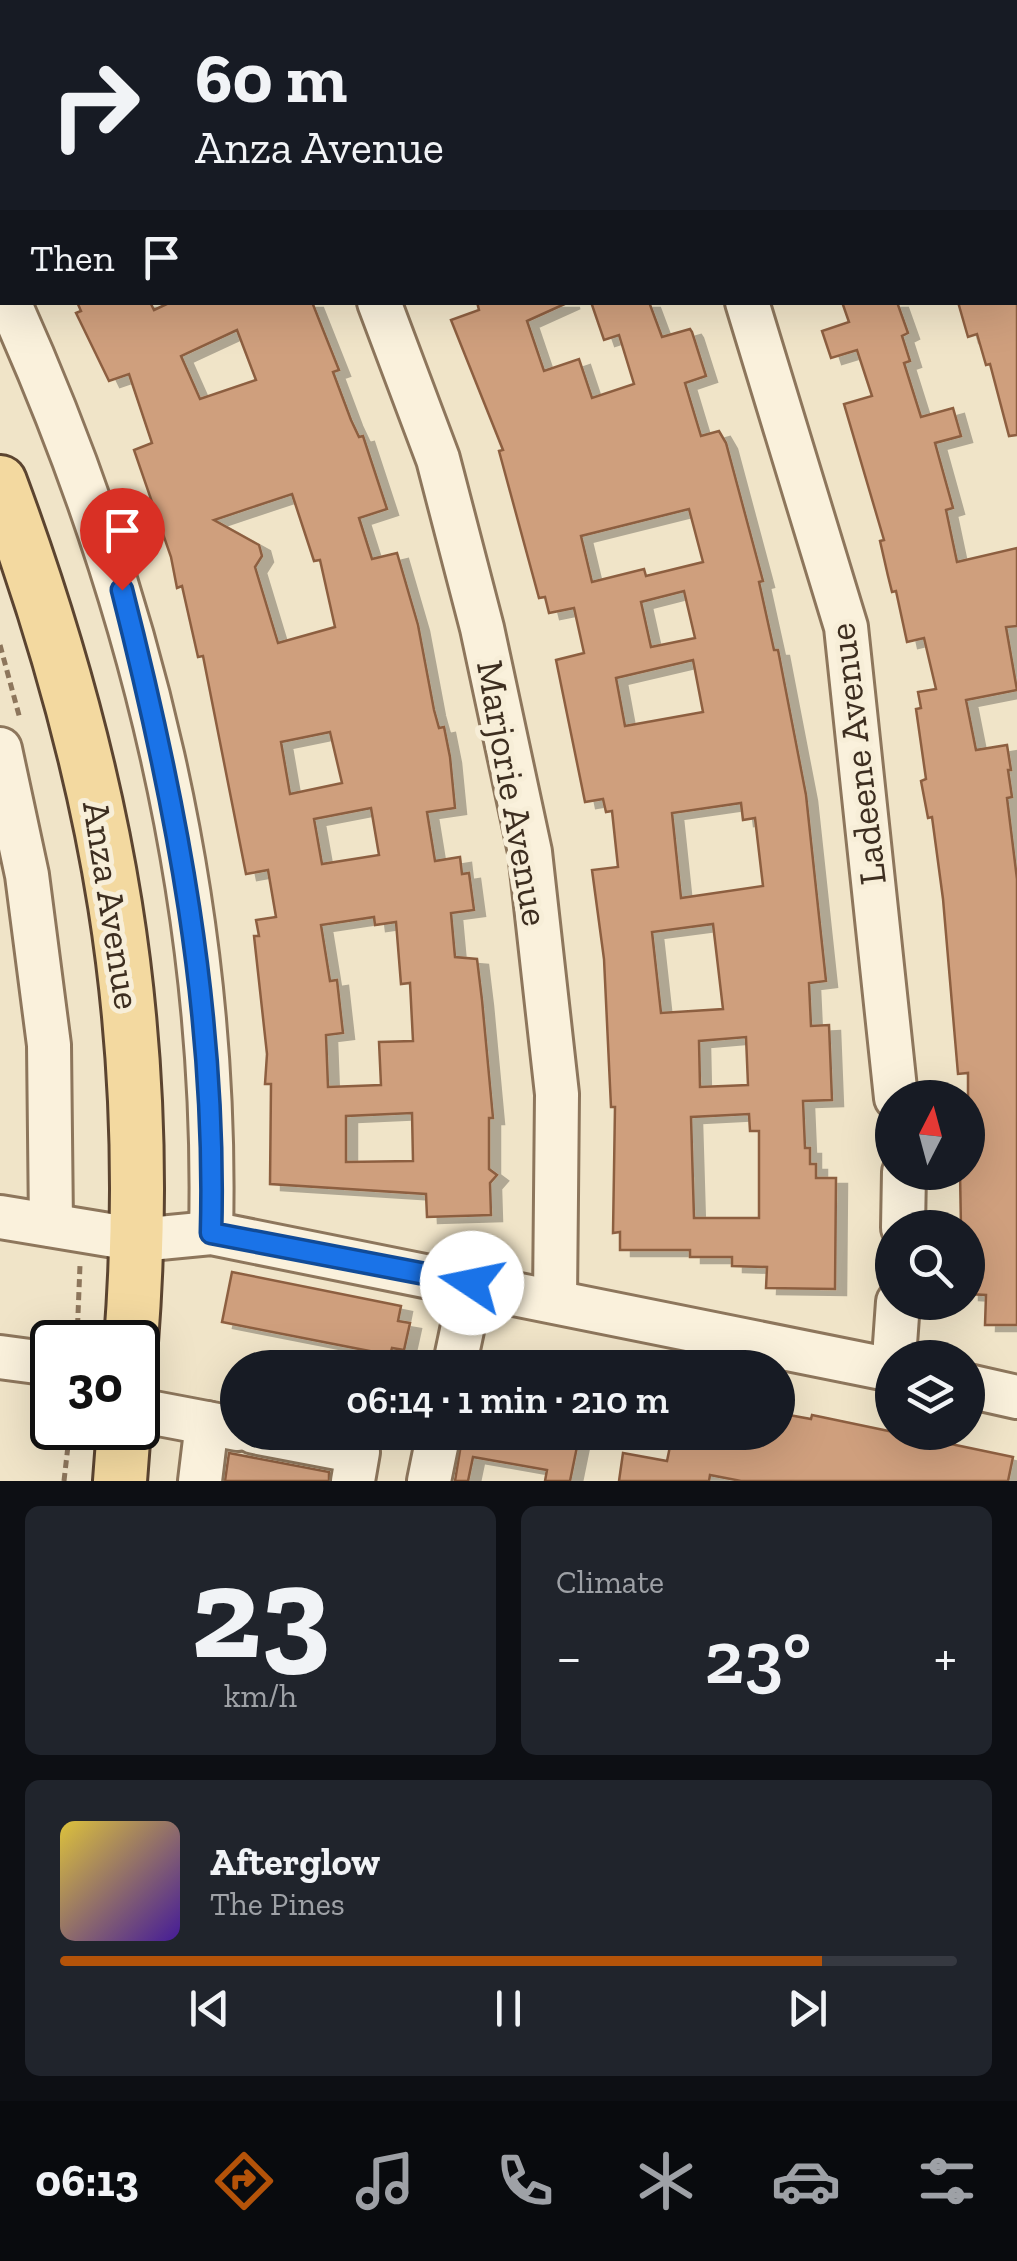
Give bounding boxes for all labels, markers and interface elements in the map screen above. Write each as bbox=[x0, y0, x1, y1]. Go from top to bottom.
text: 60 m bbox=[195, 36, 347, 120]
icon: right bbox=[30, 40, 160, 170]
text: Anza Avenue bbox=[195, 121, 444, 175]
icon: arrive bbox=[134, 230, 189, 285]
text: Then bbox=[30, 235, 114, 281]
pin bbox=[80, 488, 165, 591]
icon: arrive bbox=[95, 503, 150, 558]
street label: Ladeene Avenue bbox=[818, 621, 896, 887]
street label: Marjorie Avenue bbox=[467, 657, 559, 929]
street label: Anza Avenue bbox=[73, 798, 151, 1012]
north arrow bbox=[875, 1080, 985, 1190]
map controls bbox=[875, 1080, 985, 1450]
button: search bbox=[875, 1210, 985, 1320]
position arrow bbox=[420, 1231, 524, 1335]
speed limit sign: 30 bbox=[30, 1320, 160, 1450]
button: layers bbox=[875, 1340, 985, 1450]
text: 06:14 · 1 min · 210 m bbox=[346, 1377, 669, 1423]
text: 23 bbox=[191, 1534, 330, 1690]
text: Climate bbox=[556, 1563, 664, 1601]
text: 23° bbox=[705, 1612, 811, 1702]
text: − bbox=[556, 1624, 582, 1690]
text: + bbox=[934, 1624, 957, 1690]
text: km/h bbox=[224, 1677, 297, 1715]
text: Afterglow bbox=[210, 1839, 380, 1885]
text: The Pines bbox=[210, 1885, 345, 1923]
icon: previous bbox=[182, 1981, 237, 2036]
icon: pause bbox=[481, 1981, 536, 2036]
icon: next bbox=[780, 1981, 835, 2036]
icon: directions bbox=[209, 2146, 279, 2216]
icon: music bbox=[350, 2146, 420, 2216]
icon: phone bbox=[490, 2146, 560, 2216]
icon: climate bbox=[631, 2146, 701, 2216]
icon: car bbox=[771, 2146, 841, 2216]
icon: filters bbox=[912, 2146, 982, 2216]
text: 06:13 bbox=[35, 2154, 139, 2208]

